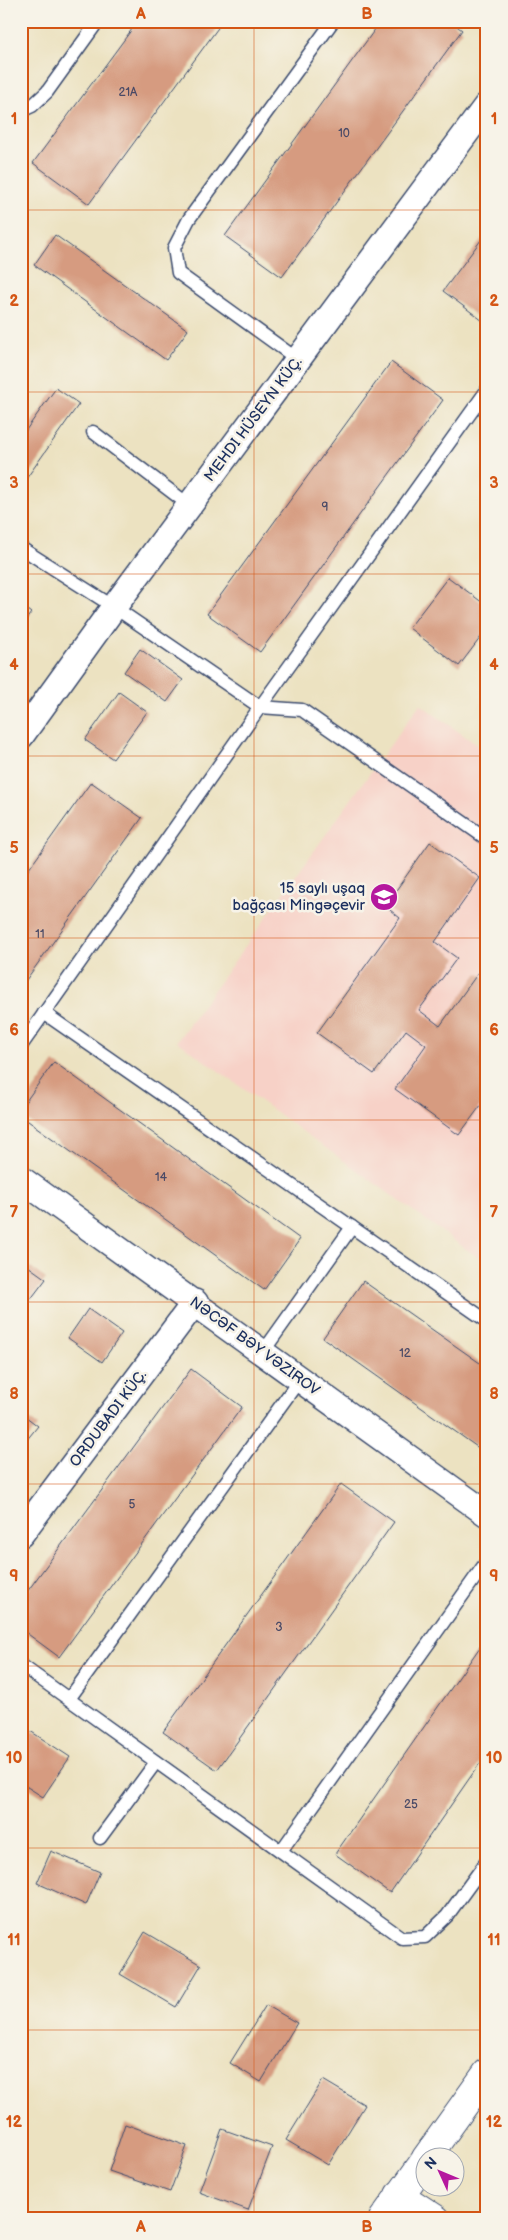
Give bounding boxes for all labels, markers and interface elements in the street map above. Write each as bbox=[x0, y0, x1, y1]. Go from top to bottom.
text: A bbox=[135, 5, 146, 24]
text: B bbox=[361, 5, 373, 24]
house number: 21A bbox=[119, 85, 138, 100]
text: 1 bbox=[11, 110, 17, 129]
text: 1 bbox=[491, 110, 497, 129]
house number: 10 bbox=[338, 126, 350, 141]
text: 2 bbox=[9, 292, 19, 311]
text: 2 bbox=[489, 292, 499, 311]
street label: MEHDI HÜSEYN KÜÇ. bbox=[200, 353, 307, 486]
text: 3 bbox=[9, 474, 19, 493]
text: 3 bbox=[489, 474, 499, 493]
house number: 9 bbox=[322, 500, 329, 515]
text: 4 bbox=[9, 656, 19, 675]
text: 4 bbox=[489, 656, 499, 675]
text: 5 bbox=[9, 839, 19, 858]
text: 5 bbox=[489, 839, 499, 858]
place label: 15 saylı uşaq bağçası Mingəçevir bbox=[232, 879, 366, 915]
school or university icon: 15 saylı uşaq bağçası Mingəçevir bbox=[369, 882, 399, 912]
house number: 11 bbox=[35, 927, 45, 942]
text: 6 bbox=[9, 1021, 19, 1040]
text: 6 bbox=[489, 1021, 499, 1040]
house number: 14 bbox=[155, 1170, 168, 1185]
text: 7 bbox=[10, 1203, 19, 1222]
text: 7 bbox=[490, 1203, 499, 1222]
street label: NƏCƏF BƏY VƏZIROV bbox=[186, 1293, 324, 1400]
house number: 12 bbox=[399, 1346, 411, 1361]
street label: ORDUBADI KÜÇ. bbox=[66, 1366, 151, 1471]
text: 8 bbox=[9, 1385, 19, 1404]
text: 8 bbox=[489, 1385, 499, 1404]
house number: 5 bbox=[129, 1497, 136, 1512]
text: 9 bbox=[9, 1567, 19, 1586]
text: 9 bbox=[489, 1567, 499, 1586]
house number: 3 bbox=[275, 1620, 283, 1635]
text: 10 bbox=[6, 1749, 22, 1768]
text: 10 bbox=[486, 1749, 502, 1768]
house number: 25 bbox=[404, 1797, 418, 1812]
text: 11 bbox=[7, 1931, 21, 1950]
text: 11 bbox=[487, 1931, 501, 1950]
text: 12 bbox=[6, 2113, 23, 2132]
text: 12 bbox=[486, 2113, 503, 2132]
north arrow bbox=[416, 2148, 466, 2198]
text: N bbox=[421, 2154, 441, 2173]
text: A bbox=[135, 2218, 146, 2237]
text: B bbox=[361, 2218, 373, 2237]

